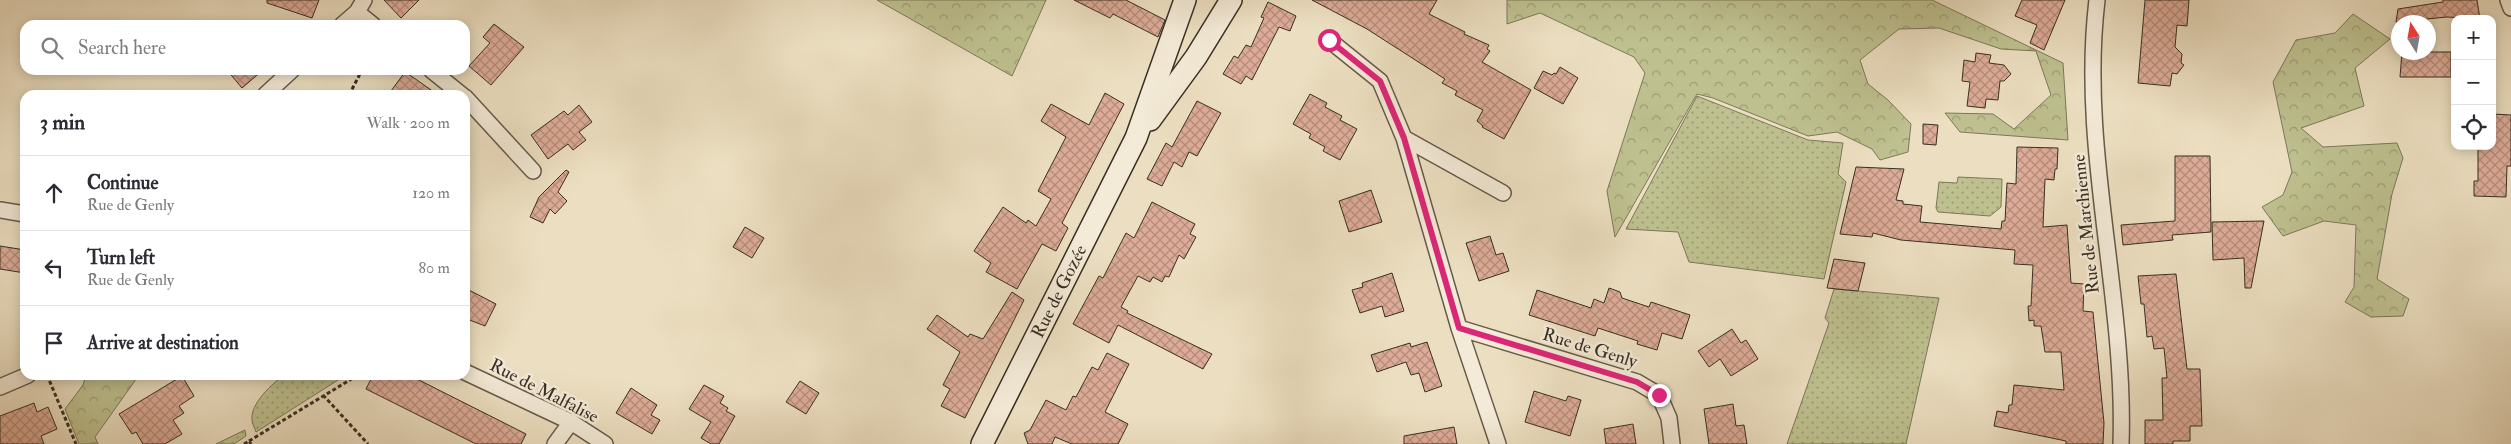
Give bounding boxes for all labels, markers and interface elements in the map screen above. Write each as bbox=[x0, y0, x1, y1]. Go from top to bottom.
north arrow bbox=[2391, 15, 2436, 60]
map controls bbox=[2451, 15, 2496, 150]
button: + bbox=[2451, 15, 2496, 60]
search box bbox=[20, 20, 470, 75]
route start bbox=[1318, 29, 1341, 52]
icon: search bbox=[38, 34, 66, 62]
text: Search here bbox=[78, 36, 166, 60]
button: − bbox=[2451, 60, 2496, 105]
button: locate bbox=[2451, 105, 2496, 150]
text: 3 min bbox=[40, 109, 85, 136]
text: Walk · 200 m bbox=[367, 113, 450, 133]
street label: Rue de Marchienne bbox=[2067, 153, 2105, 295]
text: Continue bbox=[87, 171, 158, 195]
icon: ahead bbox=[40, 179, 68, 207]
text: 120 m bbox=[412, 183, 450, 203]
text: Rue de Genly bbox=[87, 195, 174, 215]
street label: Rue de Gozée bbox=[1026, 240, 1092, 342]
text: Turn left bbox=[87, 246, 155, 270]
icon: left bbox=[40, 254, 68, 282]
text: 80 m bbox=[419, 258, 450, 278]
text: Rue de Genly bbox=[87, 270, 174, 290]
street label: Rue de Genly bbox=[1540, 323, 1641, 374]
icon: arrive bbox=[40, 329, 68, 357]
text: Arrive at destination bbox=[87, 331, 239, 355]
street label: Rue de Malfalise bbox=[486, 354, 603, 429]
route end bbox=[1648, 384, 1671, 407]

